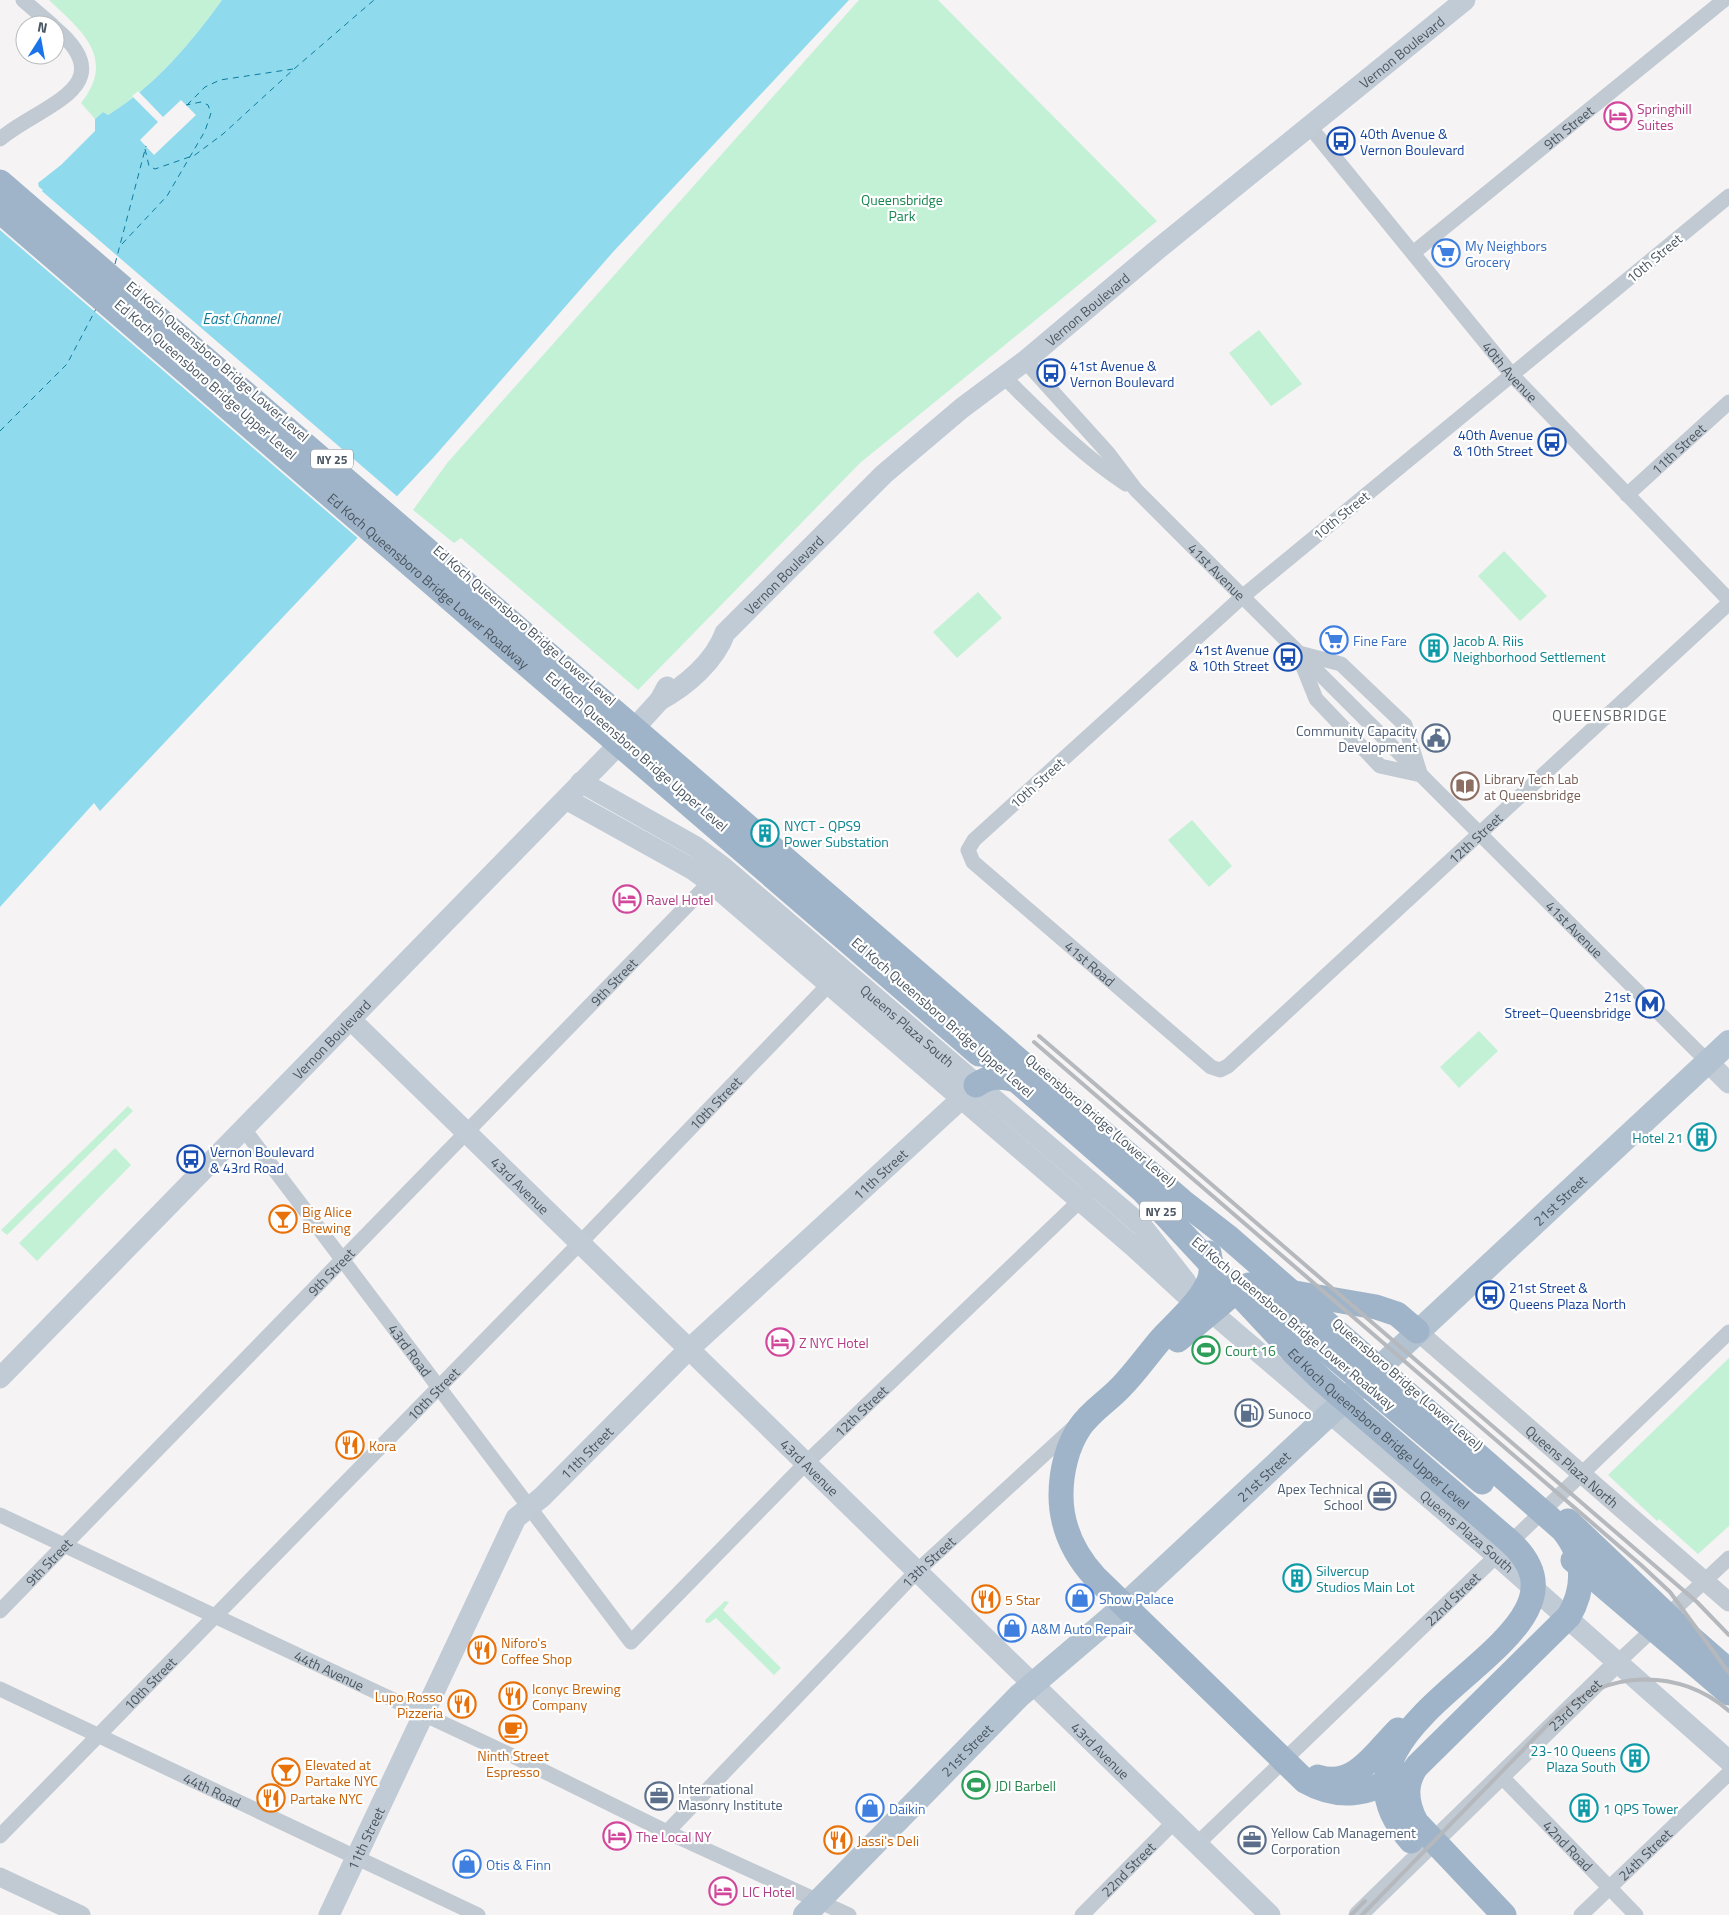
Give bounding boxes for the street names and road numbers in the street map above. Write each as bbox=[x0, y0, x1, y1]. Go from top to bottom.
street label: Vernon Boulevard bbox=[1354, 11, 1449, 93]
street label: 9th Street bbox=[1538, 100, 1598, 154]
street label: 10th Street bbox=[1621, 228, 1687, 288]
street label: Vernon Boulevard bbox=[1040, 267, 1134, 350]
street label: Ed Koch Queensboro Bridge Lower Level bbox=[122, 276, 314, 446]
street label: Ed Koch Queensboro Bridge Upper Level bbox=[110, 294, 302, 464]
street label: 40th Avenue bbox=[1478, 336, 1543, 407]
street label: 11th Street bbox=[1646, 418, 1710, 479]
road number: NY 25 bbox=[311, 449, 353, 468]
street label: 10th Street bbox=[1308, 486, 1374, 544]
street label: Ed Koch Queensboro Bridge Lower Roadway bbox=[323, 487, 535, 673]
street label: Vernon Boulevard bbox=[739, 530, 828, 619]
street label: 41st Avenue bbox=[1183, 537, 1251, 605]
street label: Ed Koch Queensboro Bridge Lower Level bbox=[429, 540, 621, 710]
street label: Ed Koch Queensboro Bridge Upper Level bbox=[541, 666, 733, 836]
street label: 10th Street bbox=[1005, 753, 1069, 813]
street label: 12th Street bbox=[1443, 807, 1507, 868]
street label: 41st Avenue bbox=[1541, 895, 1608, 962]
street label: Ed Koch Queensboro Bridge Upper Level bbox=[847, 932, 1039, 1102]
street label: 41st Road bbox=[1060, 935, 1120, 991]
street label: 9th Street bbox=[585, 953, 642, 1010]
street label: Queens Plaza South bbox=[856, 979, 959, 1072]
street label: Vernon Boulevard bbox=[287, 994, 375, 1084]
street label: Queensboro Bridge (Lower Level) bbox=[1021, 1049, 1181, 1191]
street label: 10th Street bbox=[684, 1071, 746, 1134]
street label: 11th Street bbox=[848, 1143, 912, 1204]
street label: 43rd Avenue bbox=[486, 1151, 555, 1219]
street label: 21st Street bbox=[1528, 1170, 1591, 1230]
road number: NY 25 bbox=[1140, 1202, 1182, 1220]
street label: Ed Koch Queensboro Bridge Lower Roadway bbox=[1188, 1231, 1401, 1415]
street label: 9th Street bbox=[302, 1243, 359, 1300]
street label: Queensboro Bridge (Lower Level) bbox=[1328, 1313, 1488, 1455]
street label: 43rd Road bbox=[384, 1319, 437, 1381]
street label: Ed Koch Queensboro Bridge Upper Level bbox=[1283, 1343, 1475, 1513]
street label: 10th Street bbox=[402, 1362, 464, 1425]
street label: 12th Street bbox=[829, 1380, 892, 1442]
street label: Queens Plaza North bbox=[1521, 1420, 1624, 1512]
street label: 11th Street bbox=[555, 1421, 617, 1484]
street label: 43rd Avenue bbox=[776, 1433, 844, 1501]
street label: 21st Street bbox=[1232, 1446, 1295, 1506]
street label: Queens Plaza South bbox=[1416, 1484, 1519, 1577]
street label: 13th Street bbox=[896, 1531, 960, 1592]
street label: 9th Street bbox=[20, 1533, 76, 1590]
street label: 22nd Street bbox=[1420, 1567, 1485, 1630]
street label: 44th Avenue bbox=[291, 1644, 368, 1695]
street label: 10th Street bbox=[119, 1652, 181, 1714]
street label: 23rd Street bbox=[1543, 1673, 1606, 1735]
street label: 43rd Avenue bbox=[1067, 1717, 1135, 1784]
street label: 21st Street bbox=[936, 1719, 997, 1781]
street label: 44th Road bbox=[180, 1767, 245, 1812]
street label: 11th Street bbox=[341, 1803, 389, 1873]
street label: 42nd Road bbox=[1538, 1815, 1598, 1876]
street label: 24th Street bbox=[1613, 1823, 1676, 1885]
street label: 22nd Street bbox=[1096, 1837, 1160, 1901]

